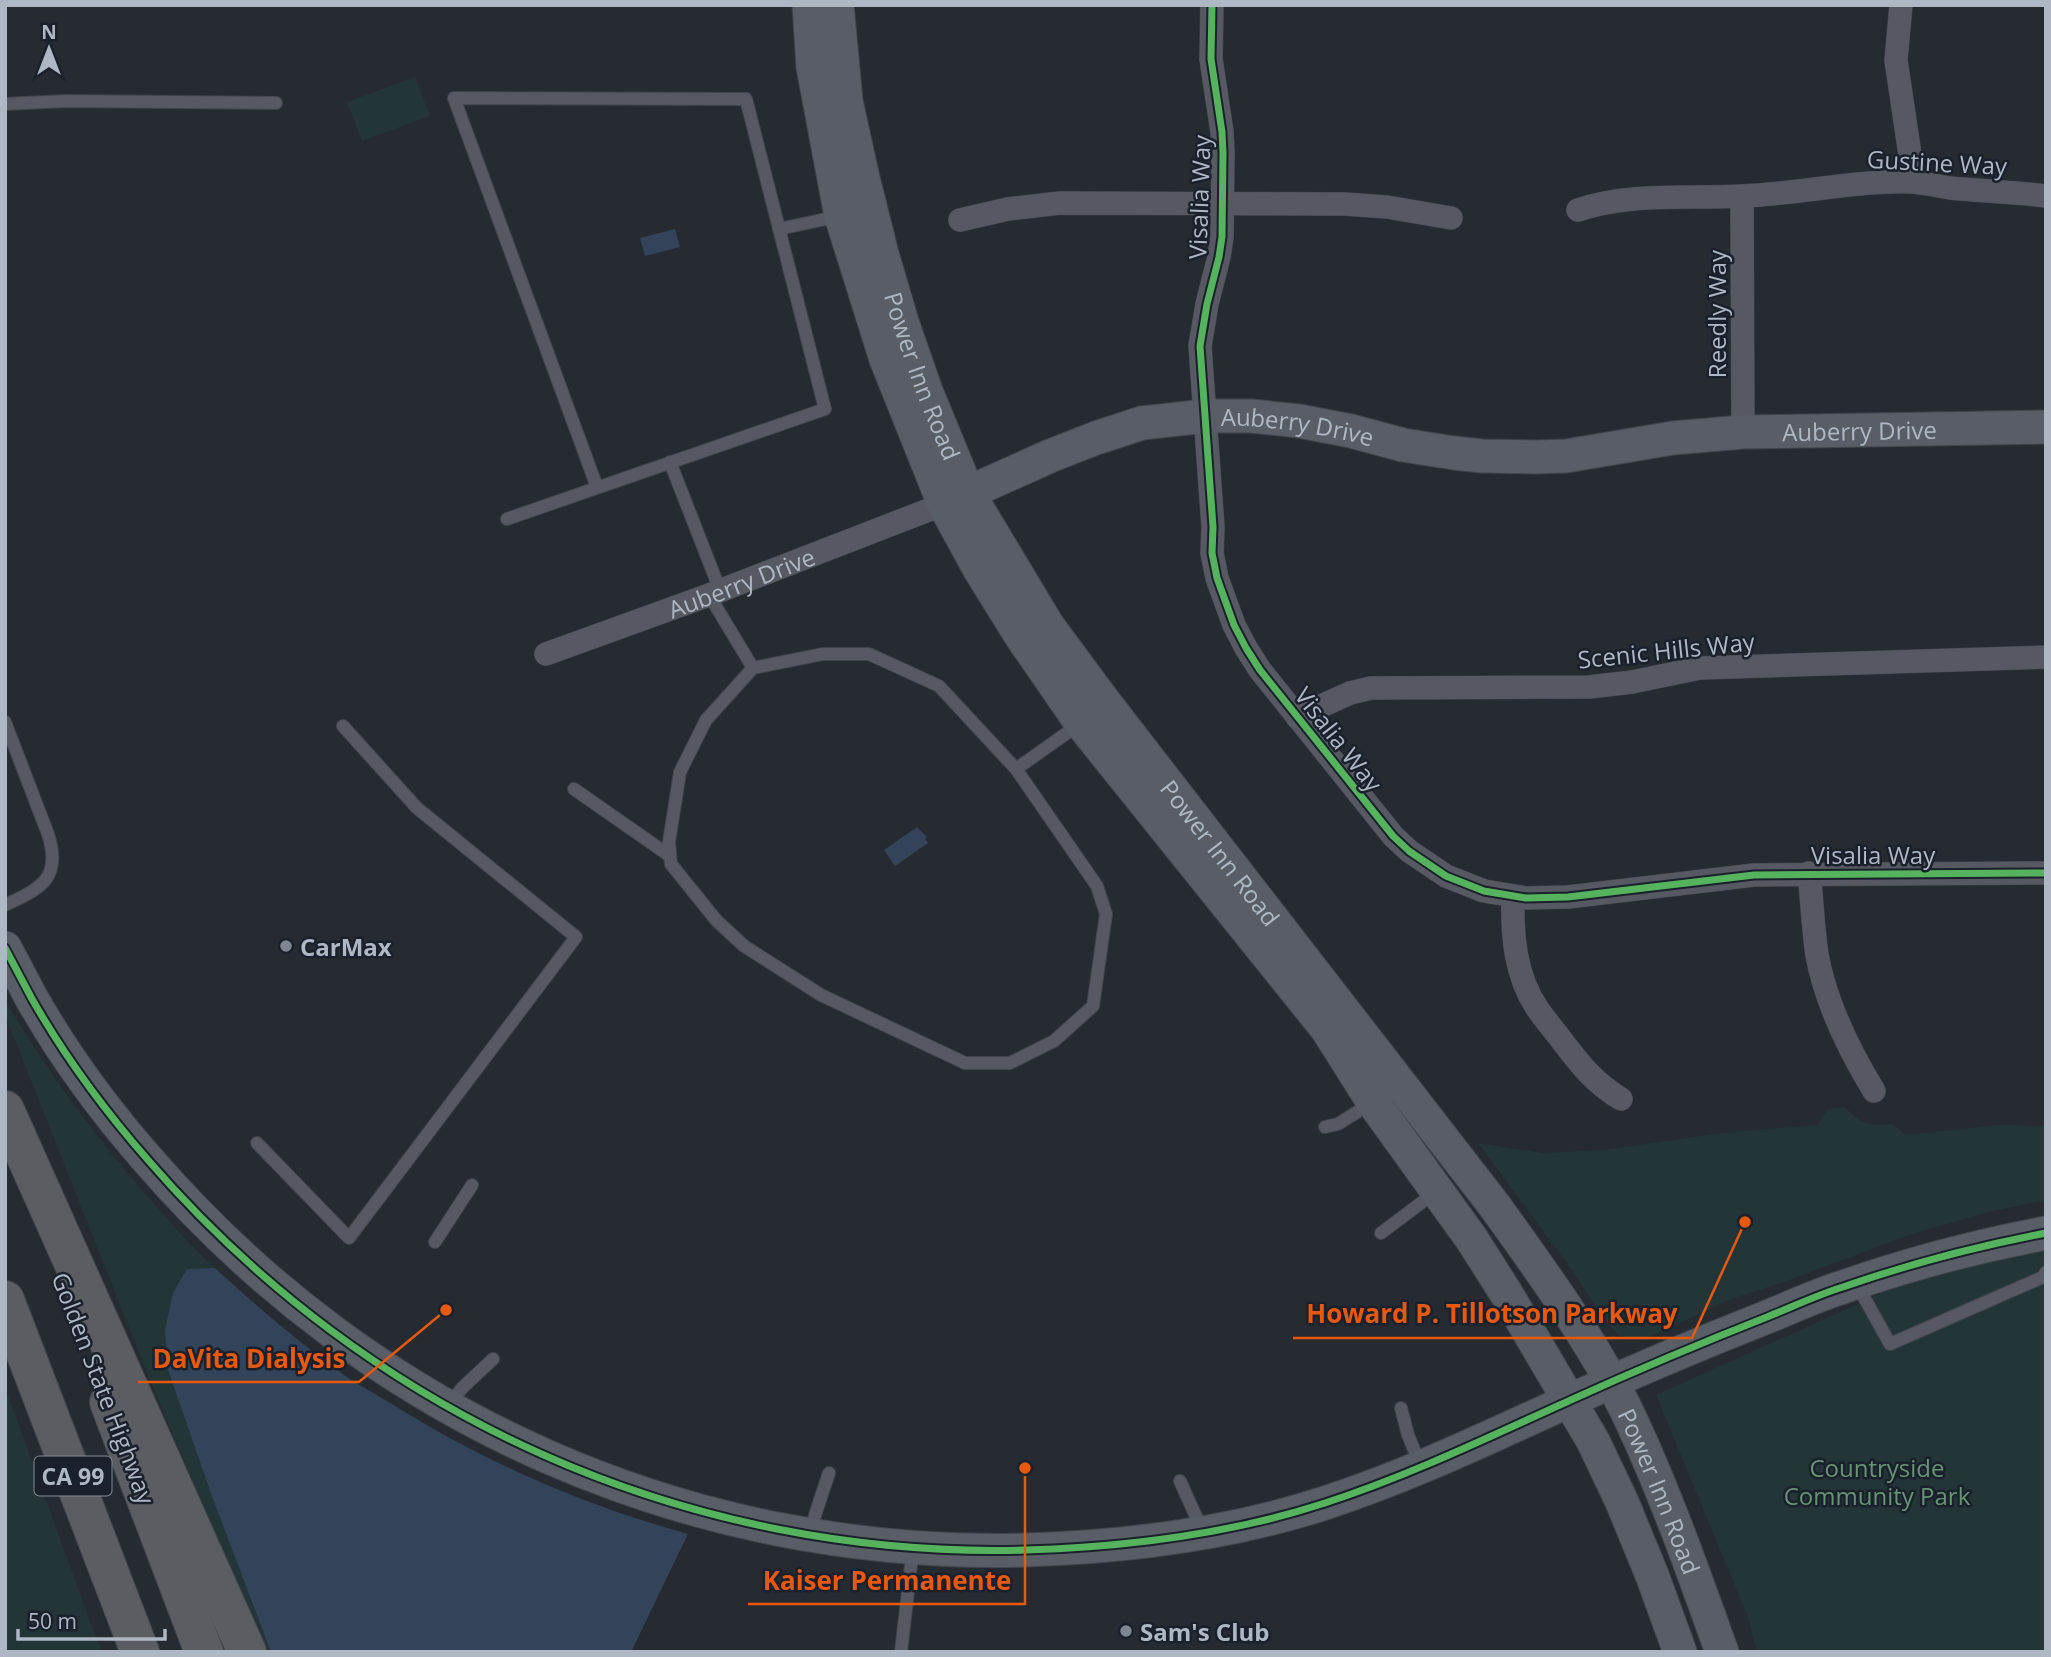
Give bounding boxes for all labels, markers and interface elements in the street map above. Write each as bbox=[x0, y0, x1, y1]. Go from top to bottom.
north arrow bbox=[14, 14, 84, 84]
text: N bbox=[41, 19, 57, 45]
street label: Visalia Way bbox=[1180, 133, 1218, 260]
street label: Gustine Way bbox=[1866, 142, 2009, 182]
street label: Reedly Way bbox=[1700, 249, 1733, 378]
street label: Power Inn Road bbox=[877, 288, 969, 465]
street label: Auberry Drive bbox=[1221, 400, 1378, 453]
street label: Auberry Drive bbox=[1782, 412, 1937, 448]
street label: Auberry Drive bbox=[663, 539, 819, 625]
street label: Scenic Hills Way bbox=[1576, 624, 1757, 676]
street label: Visalia Way bbox=[1288, 680, 1391, 799]
street label: Power Inn Road bbox=[1154, 773, 1288, 932]
street label: Visalia Way bbox=[1811, 838, 1936, 871]
place label: CarMax bbox=[300, 930, 392, 963]
marker: CarMax bbox=[278, 938, 294, 954]
street label: Golden State Highway bbox=[45, 1267, 164, 1510]
callout: Howard P. Tillotson Parkway bbox=[1293, 1291, 1692, 1338]
text: Howard P. Tillotson Parkway bbox=[1306, 1295, 1678, 1331]
callout: DaVita Dialysis bbox=[138, 1335, 359, 1382]
text: DaVita Dialysis bbox=[153, 1340, 345, 1376]
street label: Power Inn Road bbox=[1611, 1402, 1709, 1579]
park label: Countryside Community Park bbox=[1784, 1451, 1971, 1512]
road number: CA 99 bbox=[34, 1456, 112, 1496]
callout: Kaiser Permanente bbox=[748, 1557, 1025, 1604]
text: Kaiser Permanente bbox=[763, 1562, 1011, 1598]
scale bar bbox=[18, 1598, 164, 1642]
text: 50 m bbox=[28, 1607, 77, 1635]
place label: Sam's Club bbox=[1140, 1615, 1269, 1648]
marker: Sam's Club bbox=[1118, 1623, 1134, 1639]

